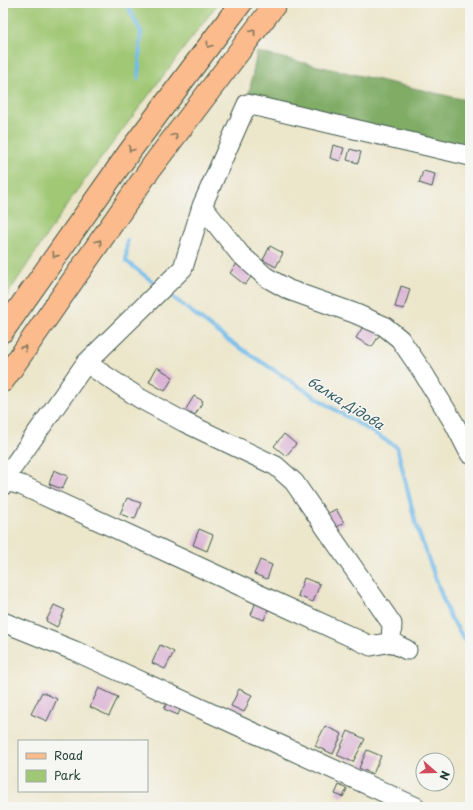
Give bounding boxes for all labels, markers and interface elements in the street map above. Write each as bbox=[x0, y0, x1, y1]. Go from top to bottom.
one-way arrow bbox=[248, 30, 255, 37]
one-way arrow bbox=[207, 41, 214, 48]
one-way arrow bbox=[170, 134, 177, 141]
one-way arrow bbox=[129, 145, 136, 152]
one-way arrow bbox=[94, 239, 102, 246]
one-way arrow bbox=[52, 251, 60, 258]
one-way arrow bbox=[19, 346, 26, 353]
water label: балка Дідова bbox=[304, 372, 389, 434]
legend bbox=[18, 740, 148, 792]
text: Road bbox=[54, 746, 83, 764]
north arrow bbox=[415, 752, 455, 792]
text: Park bbox=[54, 766, 81, 784]
text: N bbox=[435, 769, 454, 783]

